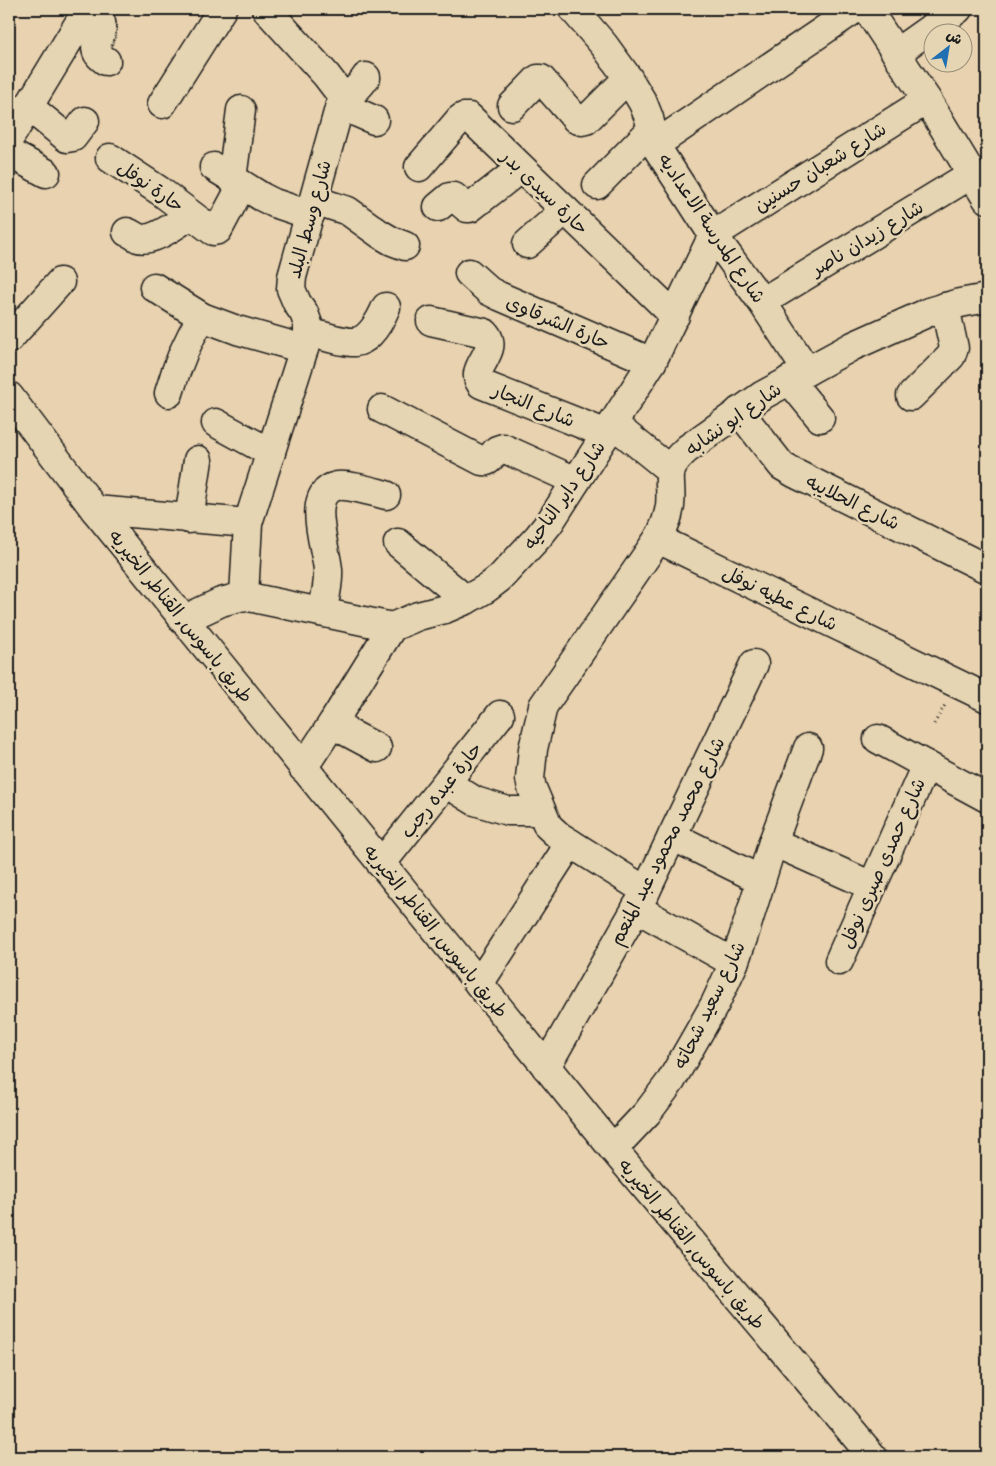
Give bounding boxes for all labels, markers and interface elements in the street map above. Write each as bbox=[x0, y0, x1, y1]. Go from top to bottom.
north arrow bbox=[924, 22, 974, 72]
text: ش bbox=[941, 23, 967, 52]
street label: شارع شعبان حسنين bbox=[747, 113, 893, 221]
street label: حارة سيدى بدر bbox=[492, 140, 597, 243]
street label: شارع المدرسة الاعداديه bbox=[649, 146, 775, 310]
street label: حارة نوفل bbox=[111, 151, 191, 221]
street label: شارع وسط البلد bbox=[277, 156, 341, 282]
street label: شارع زيدان ناصر bbox=[802, 191, 930, 286]
street label: حارة الشرقاوى bbox=[501, 285, 615, 359]
street label: شارع النجار bbox=[486, 373, 580, 437]
street label: شارع ابو نشابه bbox=[678, 373, 788, 465]
street label: شارع داير الناحيه bbox=[514, 433, 614, 557]
street label: شارع الحلايبه bbox=[800, 465, 906, 539]
street label: طريق باسوس, القناطر الخيريه bbox=[100, 522, 262, 710]
street label: شارع عطيه نوفل bbox=[717, 556, 843, 640]
street label: شارع محمد محمود عبد المنعم bbox=[600, 731, 734, 951]
street label: حارة عبده رجب bbox=[391, 734, 491, 846]
street label: شارع حمدى صبرى نوفل bbox=[829, 772, 935, 954]
street label: طريق باسوس, القناطر الخيريه bbox=[355, 837, 517, 1025]
street label: شارع سعيد شحاته bbox=[664, 935, 754, 1075]
street label: طريق باسوس, القناطر الخيريه bbox=[610, 1150, 774, 1338]

